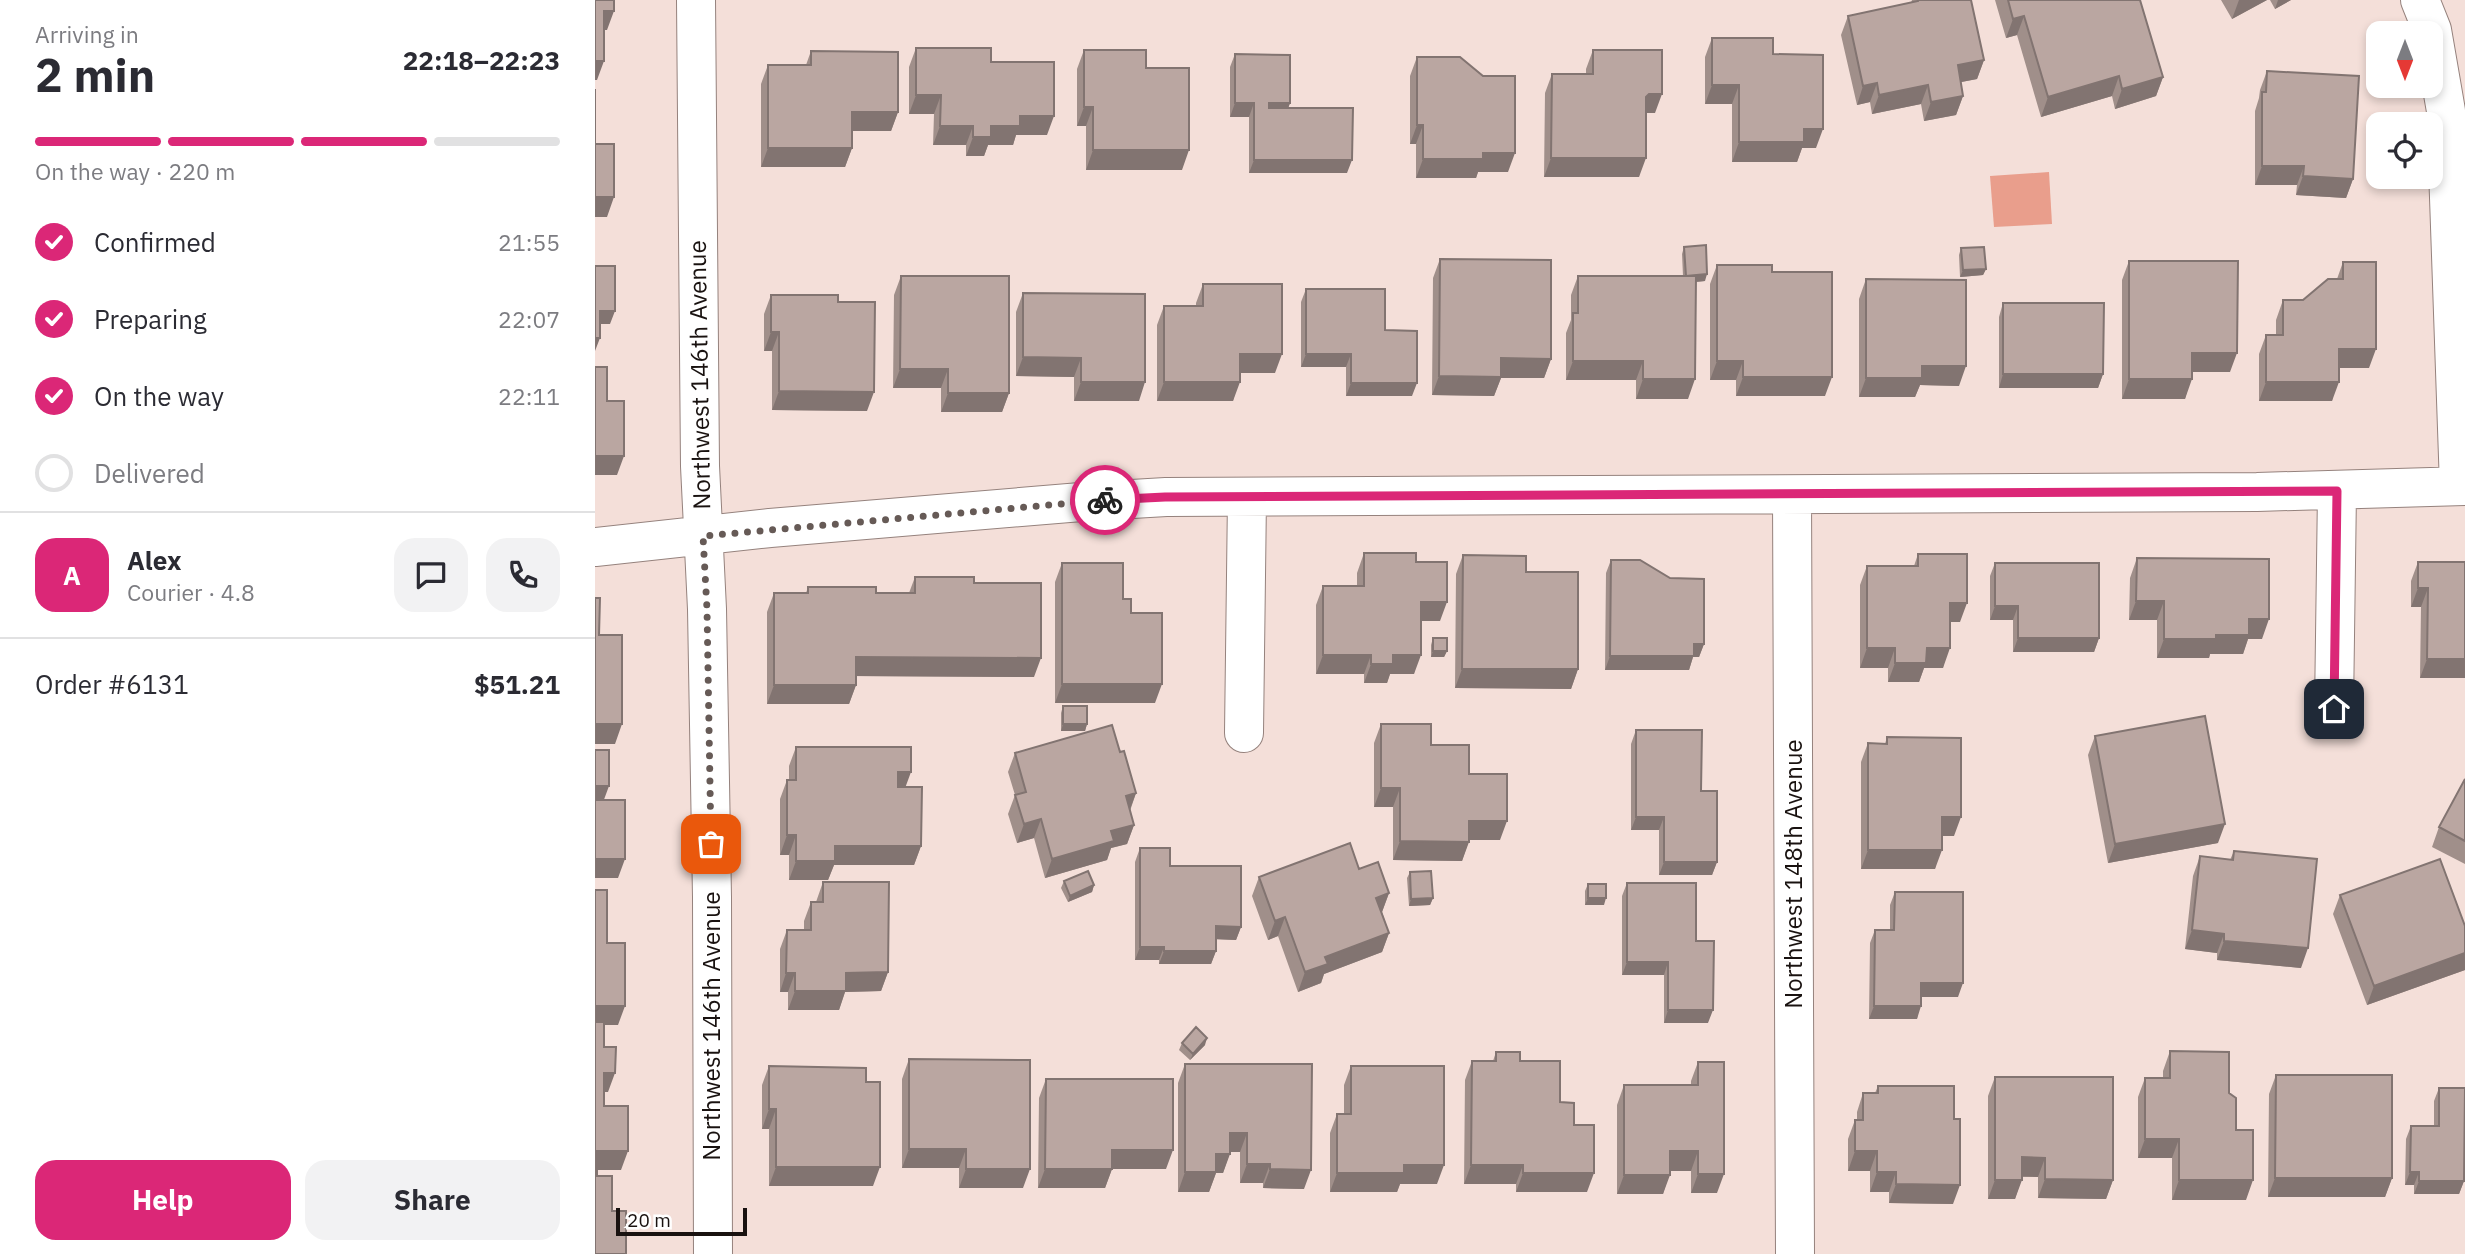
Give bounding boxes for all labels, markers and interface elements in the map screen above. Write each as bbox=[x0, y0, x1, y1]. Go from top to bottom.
text: Arriving in bbox=[35, 19, 139, 49]
north arrow bbox=[2366, 21, 2443, 98]
map controls bbox=[2366, 21, 2443, 189]
text: 22:18–22:23 bbox=[403, 43, 560, 77]
text: 2 min bbox=[35, 45, 155, 105]
button: locate bbox=[2366, 112, 2443, 189]
text: On the way · 220 m bbox=[35, 156, 235, 186]
icon: check bbox=[35, 223, 73, 261]
text: Confirmed bbox=[94, 225, 216, 259]
text: 21:55 bbox=[498, 227, 560, 257]
street label: Northwest 146th Avenue bbox=[681, 240, 717, 510]
icon: check bbox=[35, 300, 73, 338]
text: Preparing bbox=[94, 302, 207, 336]
text: 22:07 bbox=[498, 304, 560, 334]
icon: check bbox=[35, 377, 73, 415]
text: On the way bbox=[94, 379, 224, 413]
text: 22:11 bbox=[498, 381, 560, 411]
text: Delivered bbox=[94, 456, 205, 490]
courier bbox=[1070, 465, 1140, 535]
icon: bike bbox=[1086, 481, 1124, 519]
button: chat bbox=[394, 538, 468, 612]
button: phone bbox=[486, 538, 560, 612]
text: Alex bbox=[127, 543, 181, 577]
text: A bbox=[63, 558, 81, 592]
text: Courier · 4.8 bbox=[127, 577, 255, 607]
text: Order #6131 bbox=[35, 667, 189, 701]
text: $51.21 bbox=[474, 667, 560, 701]
pin bbox=[2304, 679, 2364, 739]
icon: home bbox=[2315, 690, 2353, 728]
street label: Northwest 148th Avenue bbox=[1777, 739, 1809, 1009]
pin bbox=[681, 814, 741, 874]
icon: bag bbox=[692, 825, 730, 863]
street label: Northwest 146th Avenue bbox=[695, 891, 727, 1161]
button: Help bbox=[35, 1160, 291, 1240]
button: Share bbox=[305, 1160, 560, 1240]
scale bar bbox=[616, 1205, 747, 1237]
text: 20 m bbox=[627, 1208, 671, 1232]

